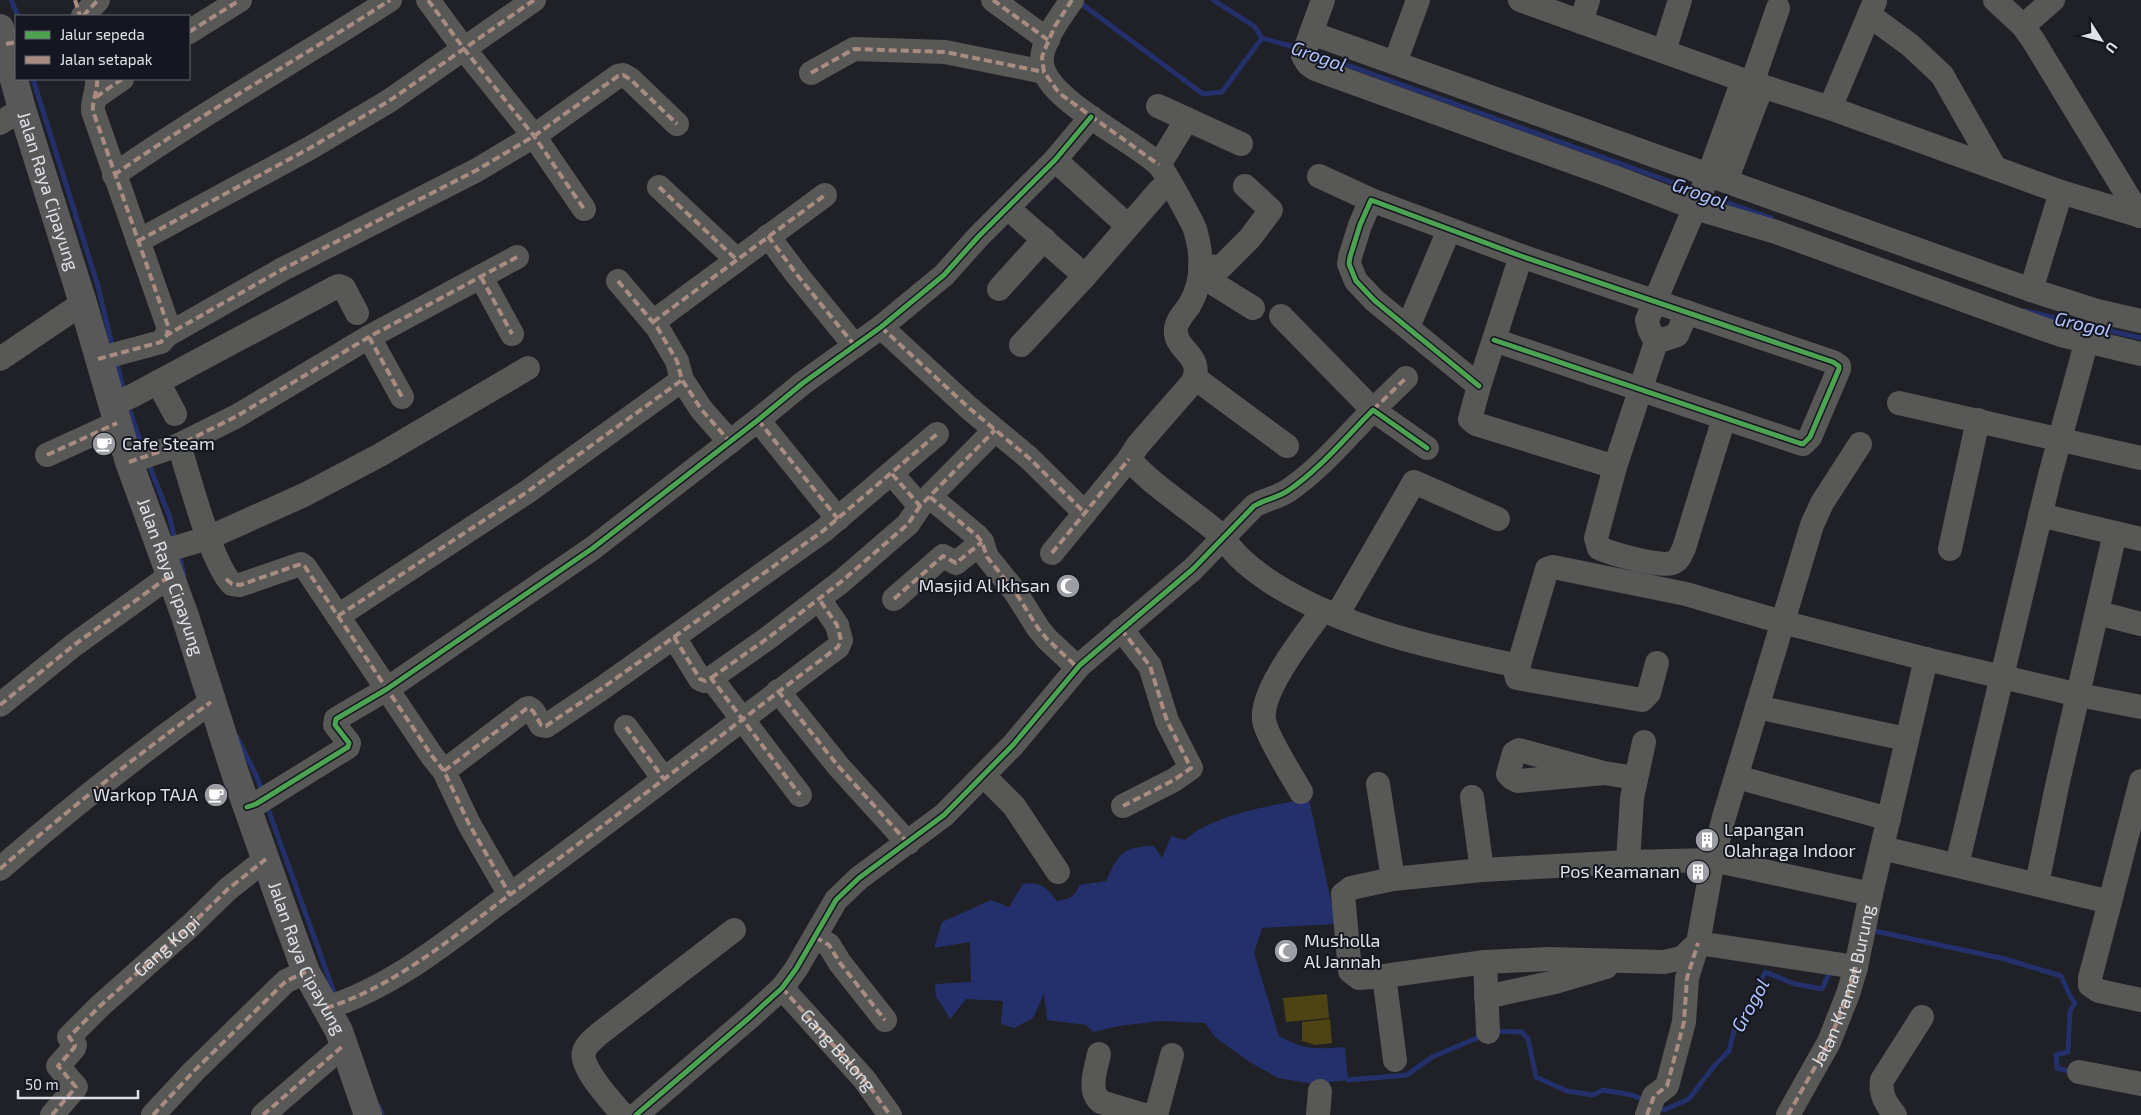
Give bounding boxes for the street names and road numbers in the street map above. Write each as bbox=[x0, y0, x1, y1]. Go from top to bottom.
street label: Jalan Raya Cipayung bbox=[13, 109, 84, 273]
street label: Jalan Raya Cipayung bbox=[133, 495, 209, 658]
street label: Jalan Raya Cipayung bbox=[264, 878, 351, 1038]
street label: Jalan Kramat Burung bbox=[1806, 903, 1879, 1070]
street label: Gang Kopi bbox=[128, 911, 204, 981]
street label: Gang Balong bbox=[796, 1004, 881, 1095]

